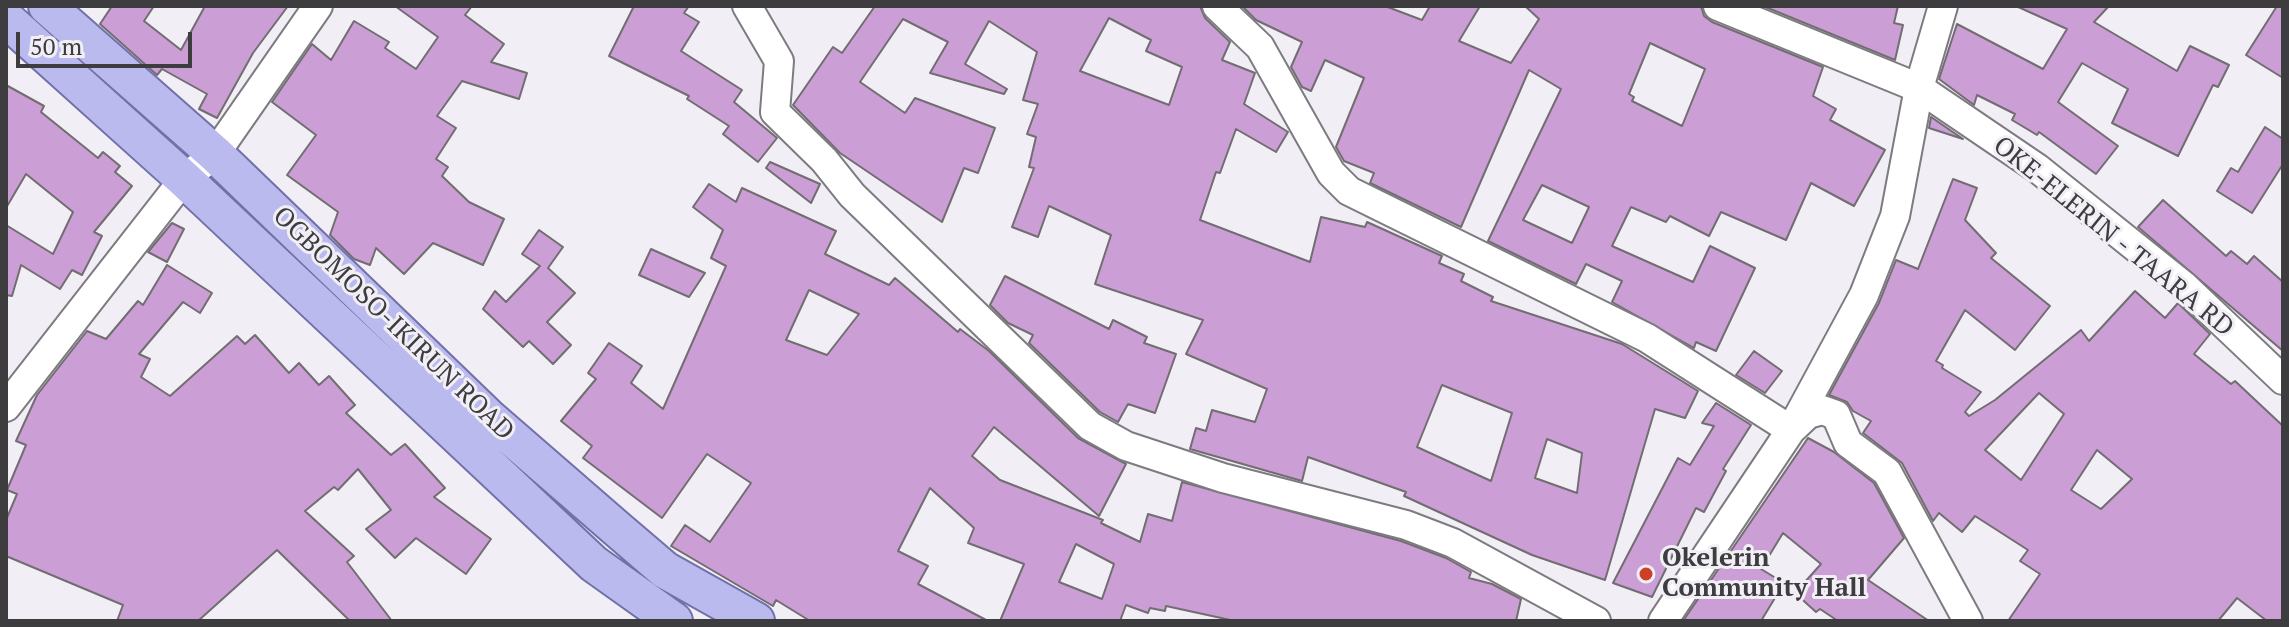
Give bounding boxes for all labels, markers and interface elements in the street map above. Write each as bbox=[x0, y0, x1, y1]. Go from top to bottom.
scale bar bbox=[20, 16, 196, 66]
text: 50 m bbox=[30, 30, 82, 62]
street label: OKE-ELERIN - TAARA RD bbox=[1986, 130, 2240, 344]
street label: OGBOMOSO-IKIRUN ROAD bbox=[266, 201, 520, 447]
place label: Okelerin Community Hall bbox=[1662, 543, 1866, 604]
marker: Okelerin Community Hall bbox=[1637, 565, 1655, 583]

